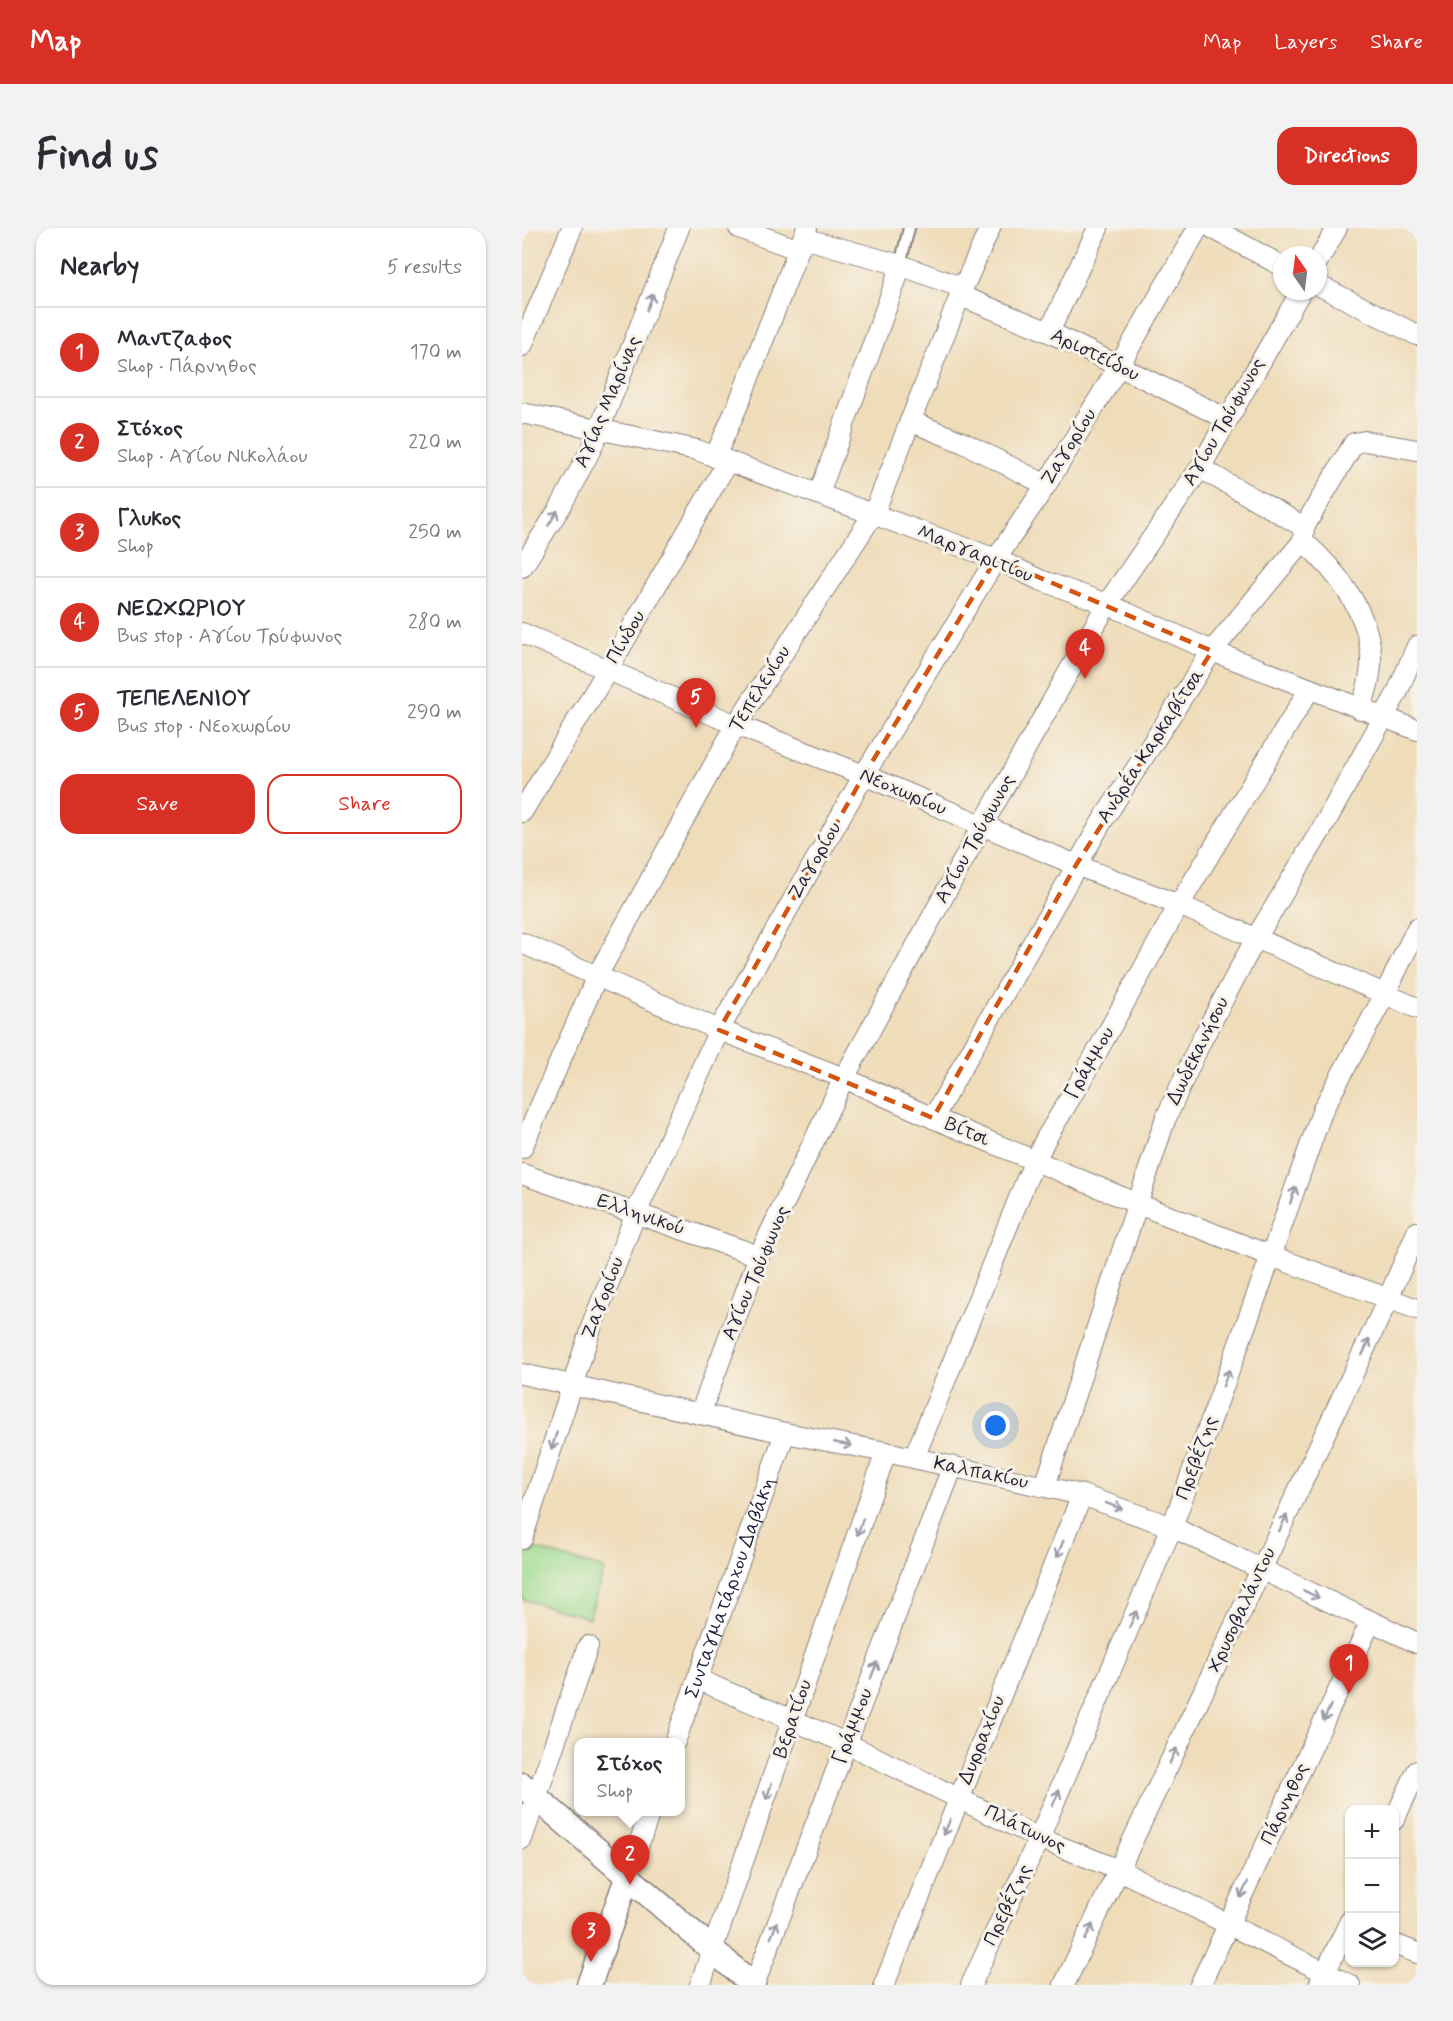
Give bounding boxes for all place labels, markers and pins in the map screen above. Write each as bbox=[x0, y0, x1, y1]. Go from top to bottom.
pin: 4 bbox=[1066, 630, 1104, 679]
pin: 5 bbox=[676, 678, 716, 728]
pin: 1 bbox=[1330, 1644, 1368, 1694]
pin: 2 bbox=[610, 1836, 650, 1885]
pin: 3 bbox=[572, 1912, 610, 1962]

